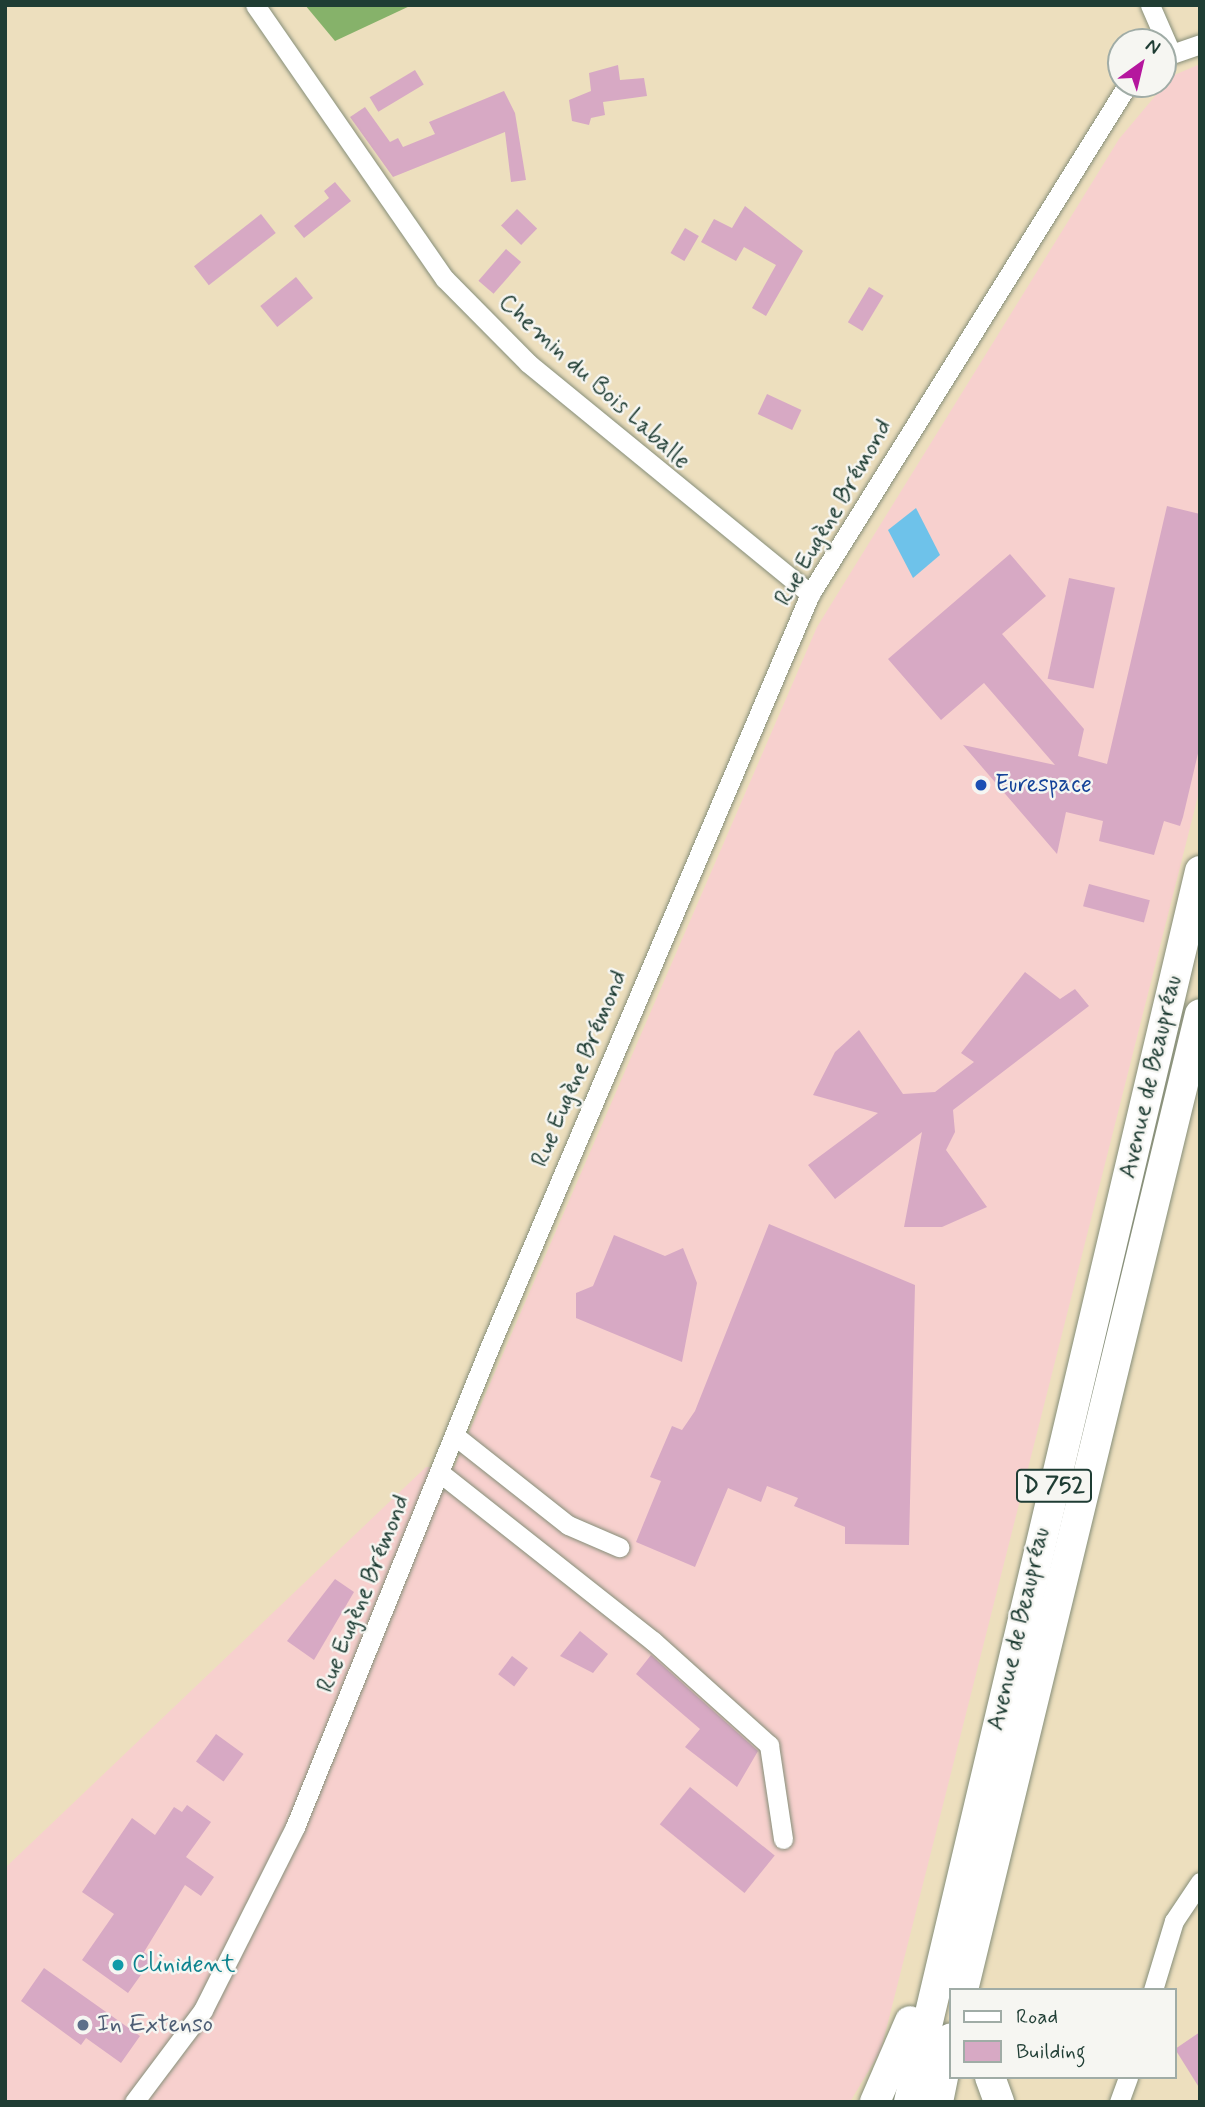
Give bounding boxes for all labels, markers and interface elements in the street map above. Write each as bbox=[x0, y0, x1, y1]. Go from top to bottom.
north arrow bbox=[1107, 28, 1177, 98]
text: N bbox=[1141, 33, 1165, 61]
street label: Chemin du Bois Laballe bbox=[494, 290, 694, 474]
street label: Rue Eugène Brémond bbox=[770, 416, 898, 610]
place label: Eurespace bbox=[995, 771, 1092, 799]
marker: Eurespace bbox=[973, 777, 989, 793]
street label: Rue Eugène Brémond bbox=[526, 968, 634, 1170]
street label: Avenue de Beaupréau bbox=[1113, 970, 1189, 1184]
road number: D 752 bbox=[1016, 1466, 1092, 1506]
street label: Rue Eugène Brémond bbox=[312, 1493, 416, 1695]
street label: Avenue de Beaupréau bbox=[981, 1522, 1057, 1736]
place label: Clinident bbox=[132, 1951, 236, 1979]
marker: Clinident bbox=[110, 1957, 126, 1973]
legend bbox=[950, 1988, 1177, 2079]
text: Road bbox=[1016, 2003, 1058, 2031]
place label: In Extenso bbox=[97, 2011, 214, 2039]
marker: In Extenso bbox=[75, 2017, 91, 2033]
text: Building bbox=[1016, 2038, 1086, 2066]

